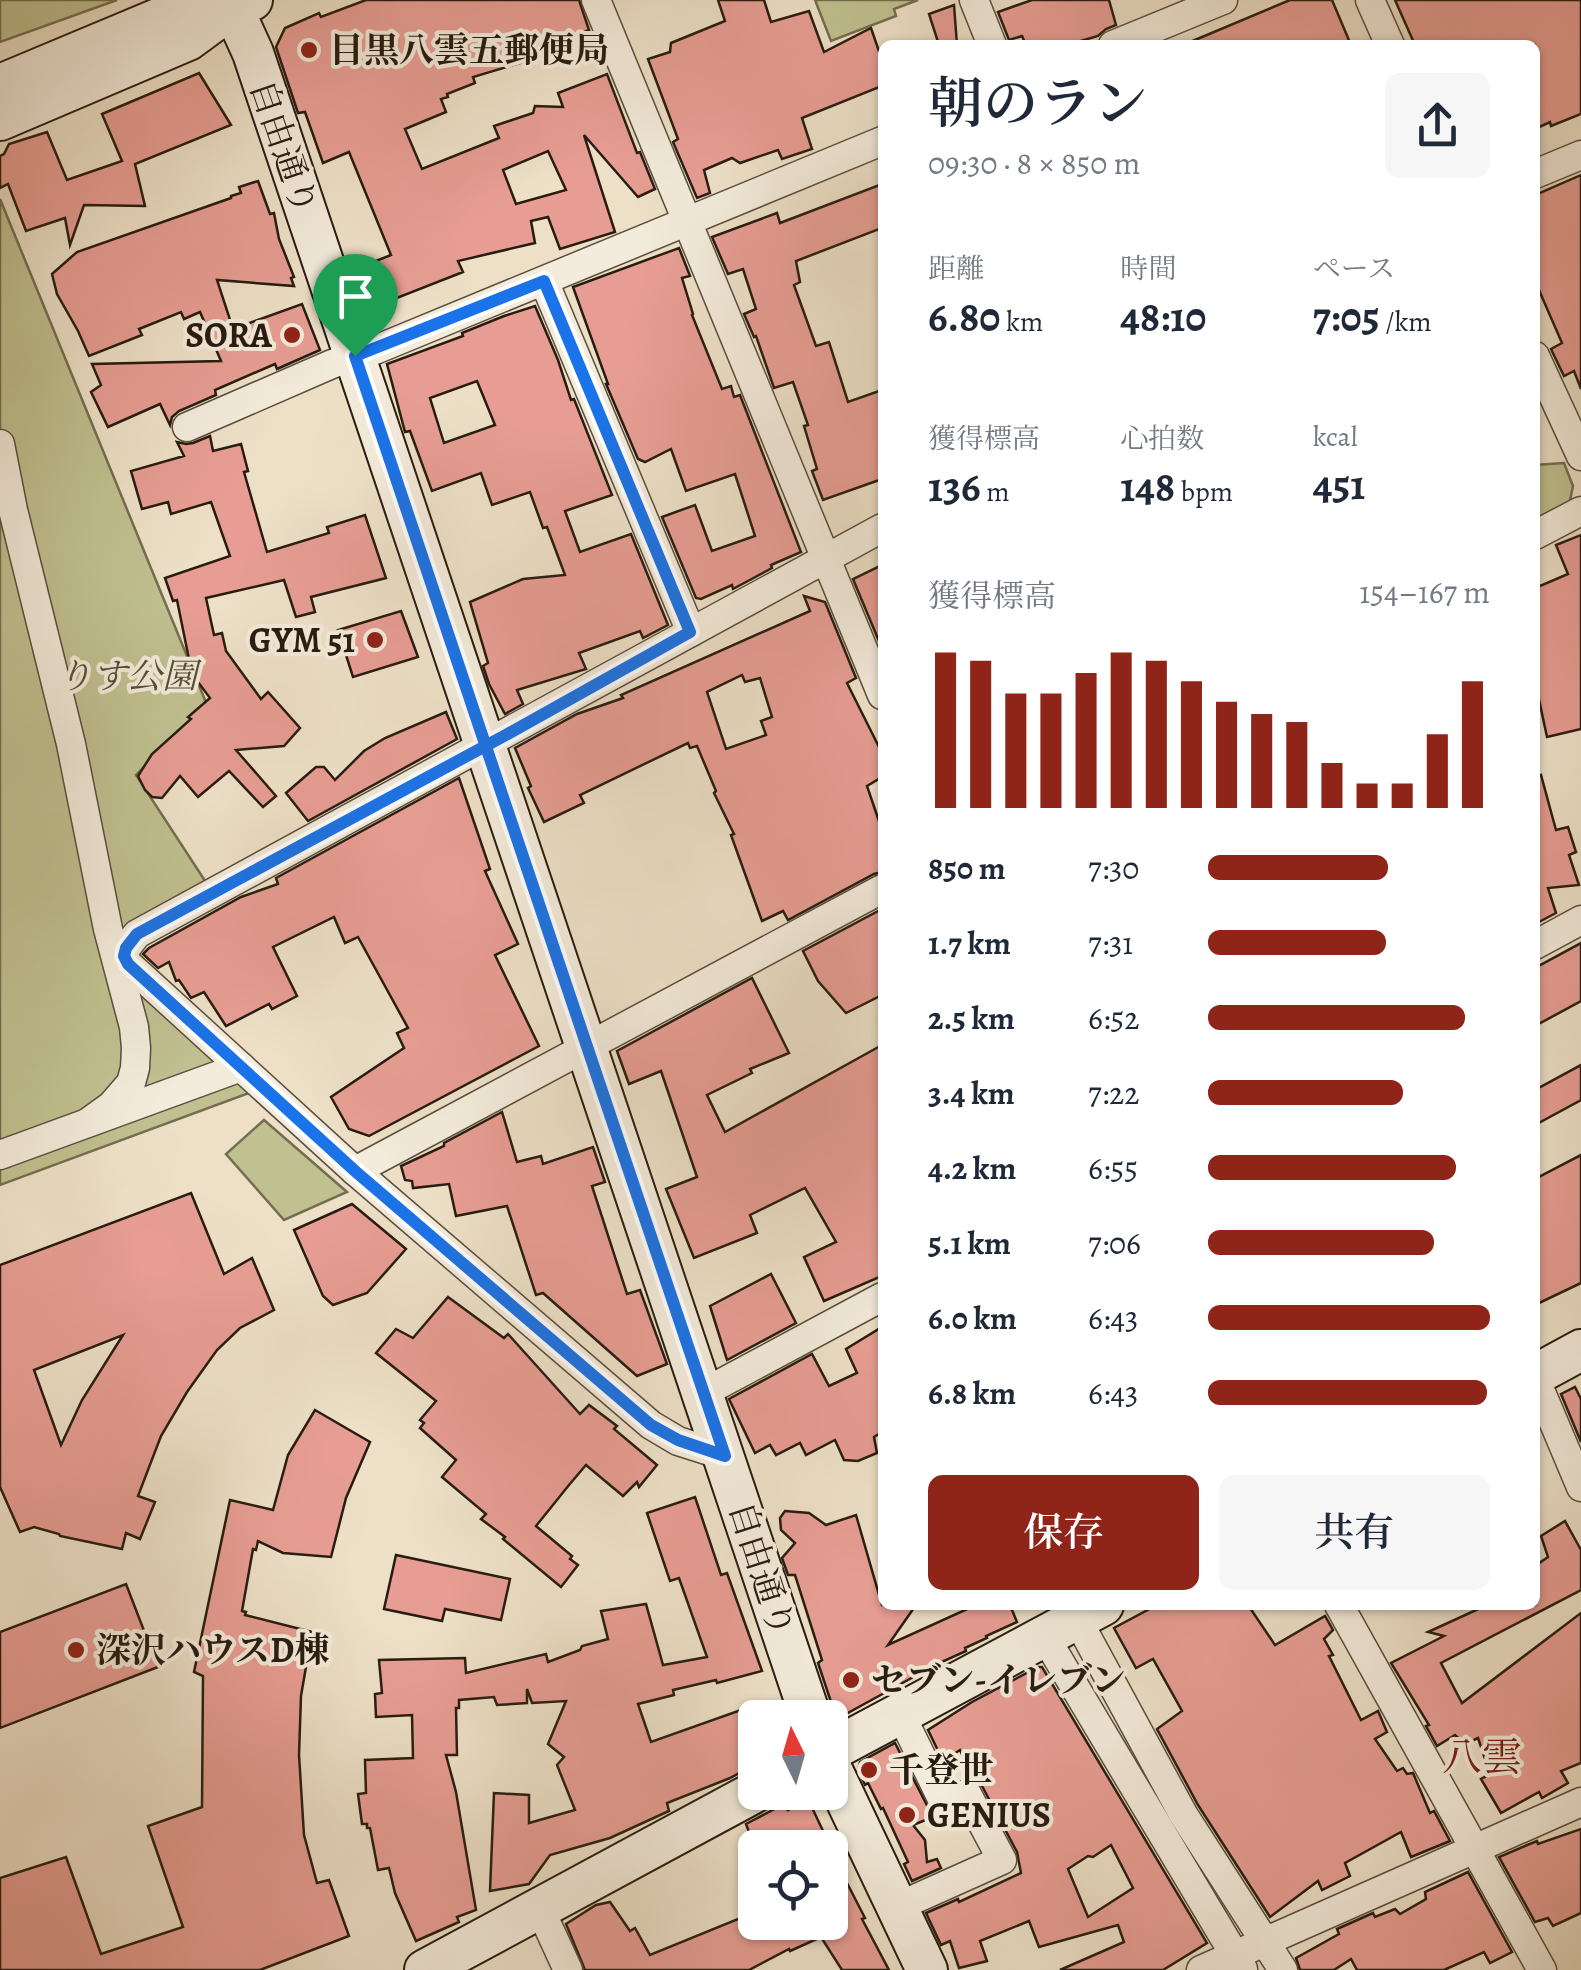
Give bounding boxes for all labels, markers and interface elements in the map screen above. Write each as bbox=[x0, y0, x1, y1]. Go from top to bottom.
place label: 目黒八雲五郵便局 bbox=[329, 26, 609, 74]
marker: 目黒八雲五郵便局 bbox=[298, 39, 320, 61]
text: 朝のラン bbox=[928, 66, 1148, 141]
street label: 自由通り bbox=[239, 73, 329, 221]
button: share bbox=[1385, 73, 1490, 178]
text: 09:30 · 8 × 850 m bbox=[928, 141, 1140, 185]
text: 距離 bbox=[928, 250, 984, 288]
text: 時間 bbox=[1120, 250, 1176, 288]
text: ペース bbox=[1313, 250, 1395, 288]
pin bbox=[313, 254, 398, 357]
icon: arrive bbox=[328, 269, 383, 324]
text: 6.80 bbox=[928, 288, 1000, 345]
text: 48:10 bbox=[1120, 288, 1206, 345]
text: 7:05 bbox=[1313, 288, 1380, 345]
text: km bbox=[1000, 303, 1043, 341]
text: /km bbox=[1380, 303, 1432, 341]
place label: SORA bbox=[185, 311, 273, 359]
marker: SORA bbox=[281, 324, 303, 346]
text: kcal bbox=[1313, 418, 1358, 456]
text: 獲得標高 bbox=[928, 420, 1040, 458]
text: 心拍数 bbox=[1120, 420, 1204, 458]
text: 451 bbox=[1313, 456, 1365, 513]
text: 136 bbox=[928, 458, 981, 515]
text: 148 bbox=[1120, 458, 1175, 515]
text: m bbox=[981, 473, 1010, 511]
text: bpm bbox=[1175, 473, 1233, 511]
text: 154–167 m bbox=[1359, 570, 1490, 614]
text: 獲得標高 bbox=[928, 574, 1056, 618]
place label: GYM 51 bbox=[249, 616, 355, 664]
marker: GYM 51 bbox=[364, 629, 386, 651]
park label: りす公園 bbox=[57, 652, 202, 700]
text: 850 m bbox=[928, 846, 1006, 890]
text: 7:30 bbox=[1088, 846, 1139, 890]
text: 1.7 km bbox=[928, 921, 1011, 965]
text: 7:31 bbox=[1088, 921, 1133, 965]
text: 2.5 km bbox=[928, 996, 1015, 1040]
text: 6:52 bbox=[1088, 996, 1139, 1040]
text: 3.4 km bbox=[928, 1071, 1015, 1115]
text: 7:22 bbox=[1088, 1071, 1139, 1115]
text: 4.2 km bbox=[928, 1146, 1016, 1190]
text: 6:55 bbox=[1088, 1146, 1138, 1190]
text: 5.1 km bbox=[928, 1221, 1011, 1265]
text: 7:06 bbox=[1088, 1221, 1141, 1265]
text: 6.0 km bbox=[928, 1296, 1017, 1340]
text: 6:43 bbox=[1088, 1296, 1138, 1340]
text: 6.8 km bbox=[928, 1371, 1016, 1415]
text: 6:43 bbox=[1088, 1371, 1138, 1415]
button: 保存 bbox=[928, 1475, 1199, 1590]
button: 共有 bbox=[1219, 1475, 1490, 1590]
street label: 自由通り bbox=[718, 1495, 806, 1643]
place label: 深沢ハウスD棟 bbox=[96, 1626, 329, 1674]
marker: 深沢ハウスD棟 bbox=[65, 1639, 87, 1661]
place label: セブン-イレブン bbox=[871, 1656, 1126, 1704]
marker: セブン-イレブン bbox=[840, 1669, 862, 1691]
north arrow bbox=[738, 1700, 848, 1810]
map controls bbox=[738, 1700, 848, 1940]
district label: 八雲 bbox=[1442, 1730, 1522, 1785]
place label: 千登世 bbox=[889, 1746, 994, 1794]
marker: 千登世 bbox=[858, 1759, 880, 1781]
place label: GENIUS bbox=[927, 1791, 1051, 1839]
marker: GENIUS bbox=[896, 1804, 918, 1826]
button: locate bbox=[738, 1830, 848, 1940]

